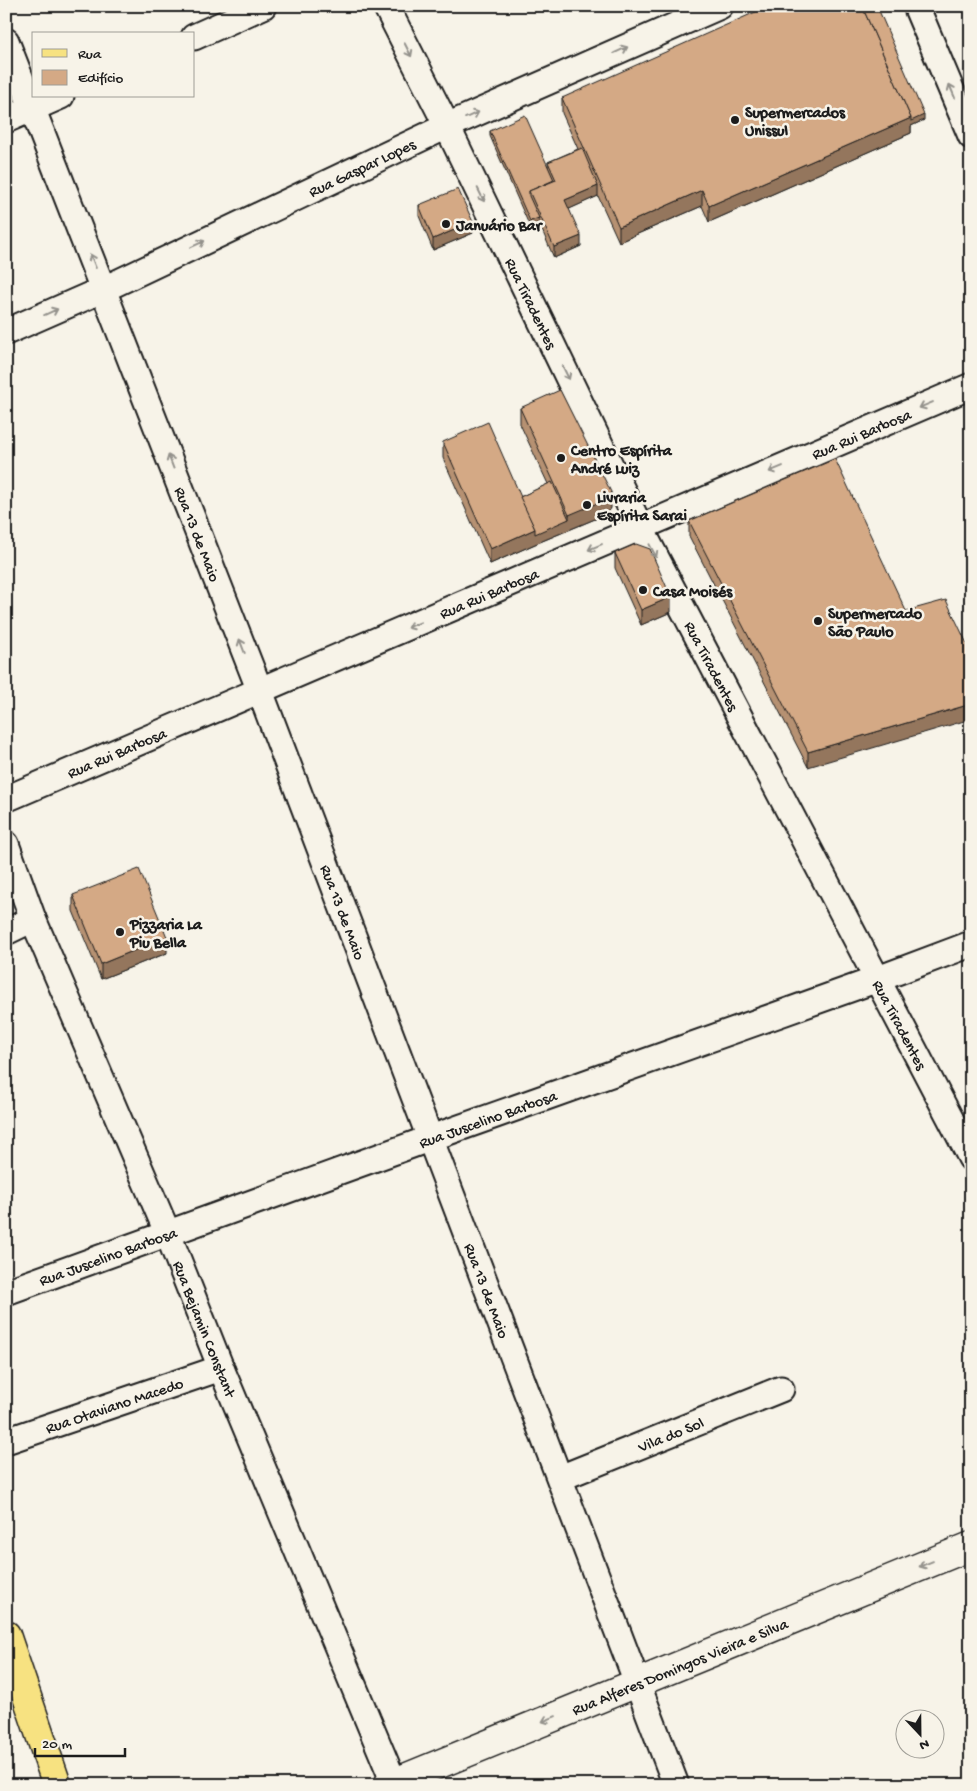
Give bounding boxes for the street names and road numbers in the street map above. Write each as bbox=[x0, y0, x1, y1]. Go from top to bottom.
street label: Rua Gaspar Lopes bbox=[306, 136, 420, 203]
street label: Rua Tiradentes bbox=[499, 256, 559, 354]
street label: Rua Rui Barbosa bbox=[810, 406, 916, 466]
street label: Rua 13 de Maio bbox=[168, 485, 222, 585]
street label: Rua Rui Barbosa bbox=[438, 566, 544, 625]
street label: Rua Tiradentes bbox=[678, 619, 741, 716]
street label: Rua Rui Barbosa bbox=[65, 725, 171, 785]
street label: Rua 13 de Maio bbox=[314, 863, 367, 963]
street label: Rua Tiradentes bbox=[866, 978, 930, 1075]
street label: Rua Juscelino Barbosa bbox=[417, 1088, 561, 1155]
street label: Rua Juscelino Barbosa bbox=[37, 1224, 181, 1292]
street label: Rua 13 de Maio bbox=[458, 1241, 511, 1342]
street label: Rua Bejamin Constant bbox=[167, 1259, 239, 1402]
street label: Rua Otaviano Macedo bbox=[44, 1375, 186, 1440]
street label: Vila do Sol bbox=[635, 1415, 707, 1459]
street label: Rua Alferes Domingos Vieira e Silva bbox=[570, 1616, 793, 1721]

